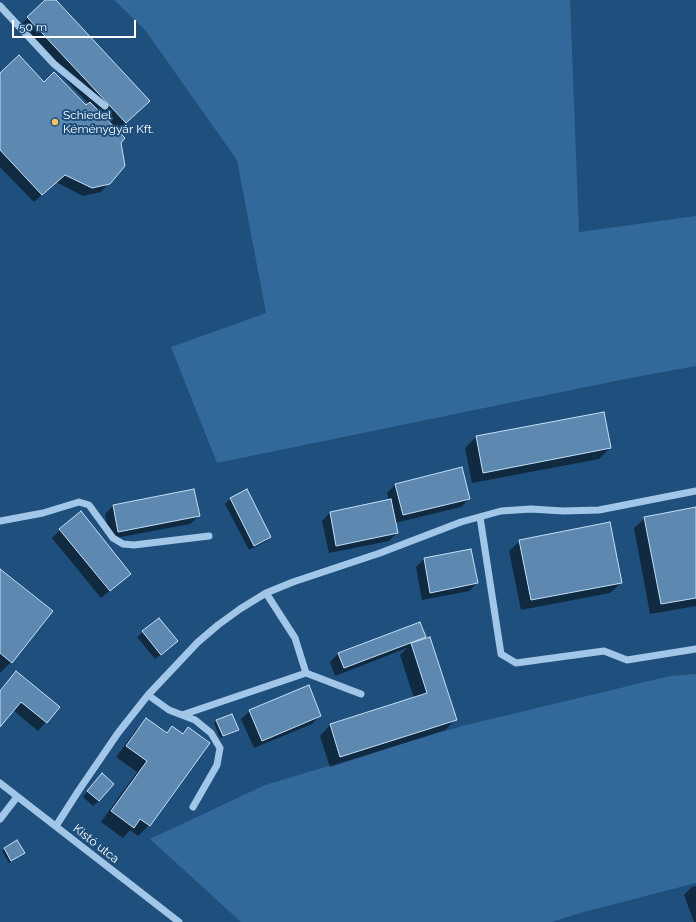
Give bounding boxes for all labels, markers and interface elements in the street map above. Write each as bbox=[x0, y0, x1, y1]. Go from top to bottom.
scale bar bbox=[14, 12, 138, 38]
text: 50 m bbox=[19, 20, 47, 34]
place label: Schiedel Kéménygyár Kft. bbox=[63, 108, 154, 136]
marker: Schiedel Kéménygyár Kft. bbox=[50, 117, 60, 127]
street label: Kistó utca bbox=[70, 822, 122, 866]

